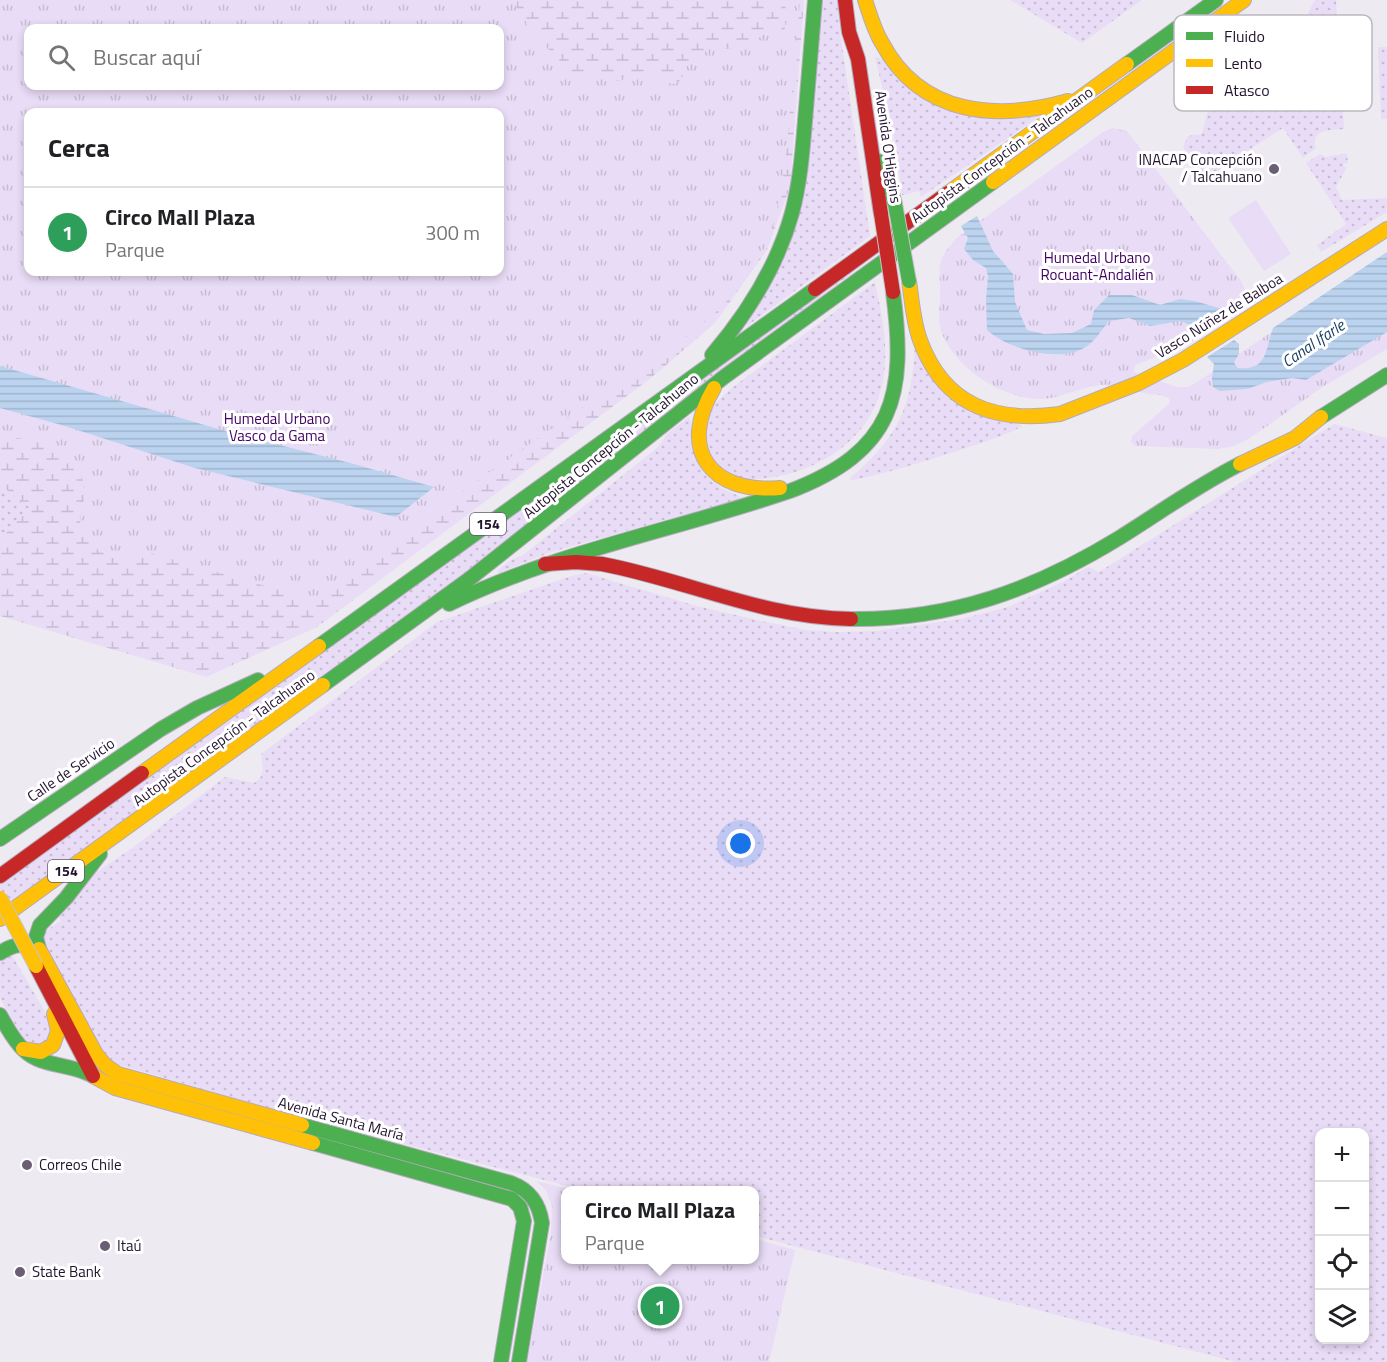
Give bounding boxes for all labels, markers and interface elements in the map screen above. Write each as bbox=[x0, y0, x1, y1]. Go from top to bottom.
legend bbox=[1174, 15, 1372, 111]
search box bbox=[24, 24, 504, 90]
text: Fluido bbox=[1224, 24, 1265, 48]
text: Buscar aquí bbox=[93, 40, 201, 74]
icon: search bbox=[45, 41, 78, 74]
text: Lento bbox=[1224, 51, 1262, 75]
text: Atasco bbox=[1224, 78, 1270, 102]
street label: Autopista Concepción - Talcahuano bbox=[906, 80, 1098, 229]
street label: Avenida O'Higgins bbox=[869, 89, 908, 205]
text: Cerca bbox=[48, 128, 110, 167]
place label: INACAP Concepción / Talcahuano bbox=[1138, 148, 1262, 188]
marker: INACAP Concepción / Talcahuano bbox=[1267, 162, 1281, 176]
text: Circo Mall Plaza bbox=[105, 200, 255, 234]
text: 1 bbox=[62, 217, 73, 248]
text: 300 m bbox=[425, 217, 480, 248]
text: Parque bbox=[105, 234, 165, 265]
park label: Humedal Urbano Rocuant-Andalién bbox=[1040, 246, 1154, 286]
street label: Vasco Núñez de Balboa bbox=[1150, 267, 1287, 364]
water label: Canal Ifarle bbox=[1277, 312, 1351, 373]
street label: Autopista Concepción - Talcahuano bbox=[518, 367, 704, 524]
park label: Humedal Urbano Vasco da Gama bbox=[224, 407, 330, 447]
road number: 154 bbox=[470, 513, 506, 535]
street label: Autopista Concepción - Talcahuano bbox=[128, 663, 320, 812]
street label: Calle de Servicio bbox=[22, 732, 119, 807]
your location bbox=[726, 829, 755, 858]
road number: 154 bbox=[48, 860, 84, 882]
street label: Avenida Santa María bbox=[276, 1091, 407, 1146]
map controls bbox=[1315, 1128, 1369, 1344]
button: + bbox=[1315, 1128, 1369, 1182]
place label: Correos Chile bbox=[39, 1153, 121, 1176]
marker: Correos Chile bbox=[20, 1158, 34, 1172]
button: − bbox=[1315, 1182, 1369, 1236]
popup bbox=[561, 1186, 759, 1264]
text: Circo Mall Plaza bbox=[585, 1193, 735, 1227]
text: Parque bbox=[585, 1227, 645, 1258]
place label: Itaú bbox=[117, 1234, 141, 1257]
button: locate bbox=[1315, 1236, 1369, 1290]
marker: Itaú bbox=[98, 1239, 112, 1253]
place label: State Bank bbox=[32, 1260, 101, 1283]
marker: State Bank bbox=[13, 1265, 27, 1279]
pin: 1 bbox=[640, 1284, 680, 1328]
button: layers bbox=[1315, 1290, 1369, 1344]

